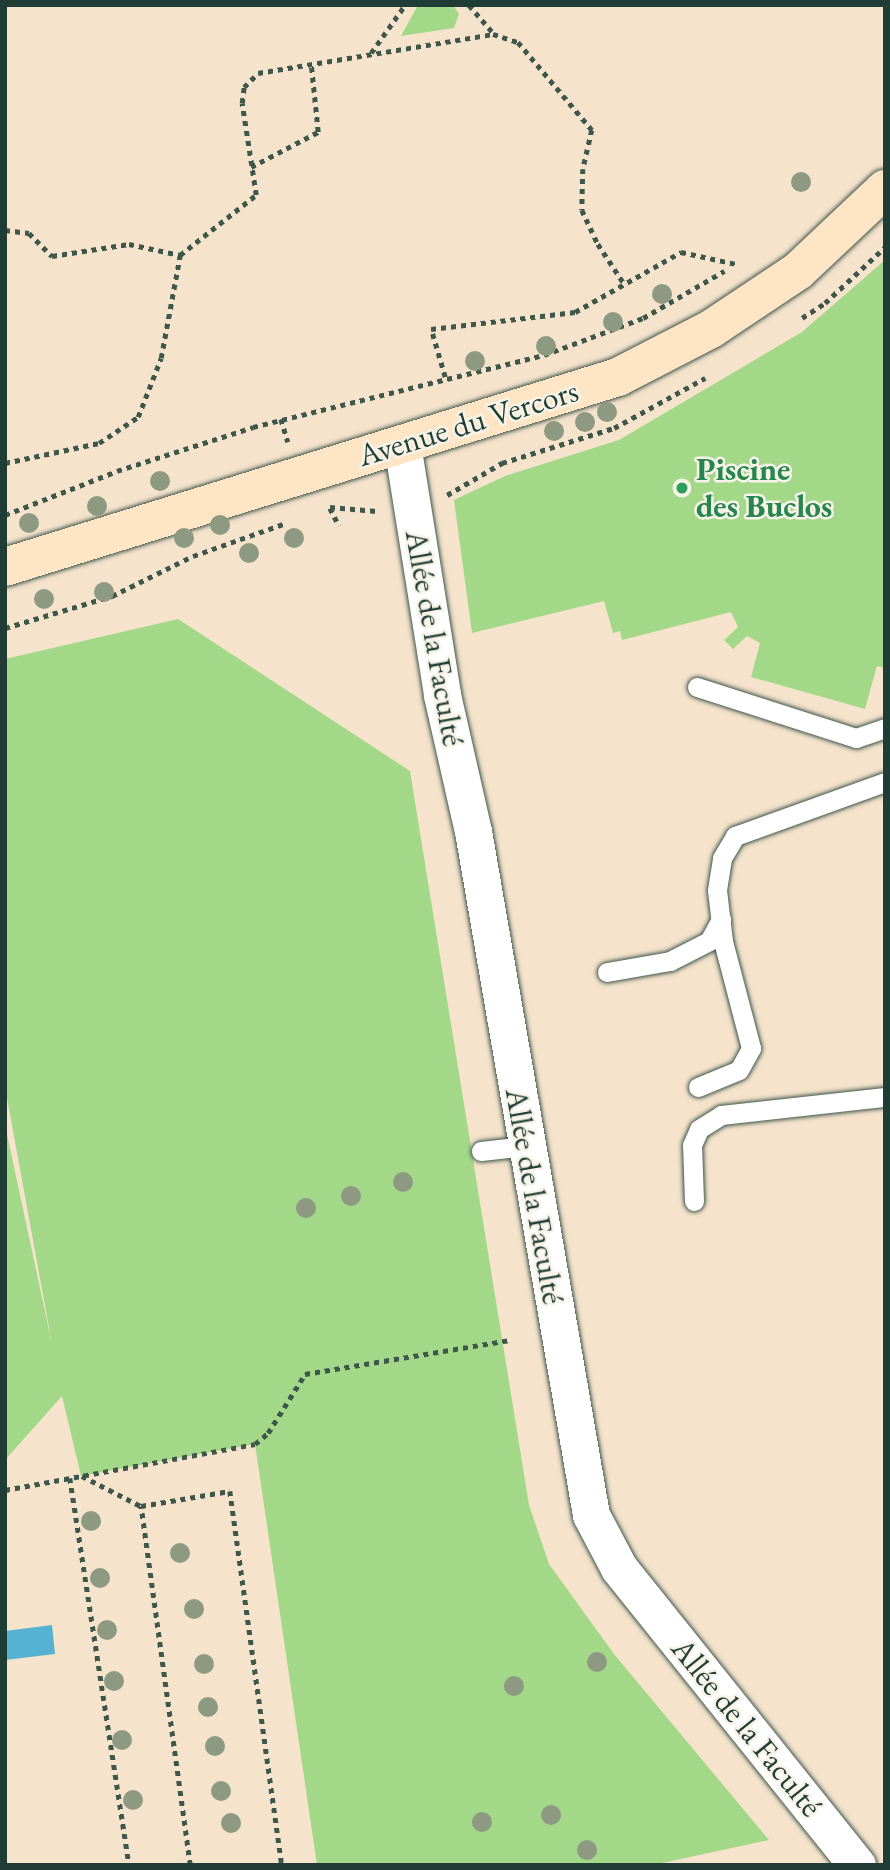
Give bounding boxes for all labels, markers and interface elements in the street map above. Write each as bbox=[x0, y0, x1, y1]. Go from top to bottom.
street label: Avenue du Vercors bbox=[353, 371, 583, 475]
place label: Piscine des Buclos bbox=[696, 451, 832, 526]
marker: Piscine des Buclos bbox=[674, 480, 690, 496]
street label: Allée de la Faculté bbox=[397, 527, 473, 749]
street label: Allée de la Faculté bbox=[497, 1085, 573, 1307]
street label: Allée de la Faculté bbox=[663, 1630, 831, 1824]

